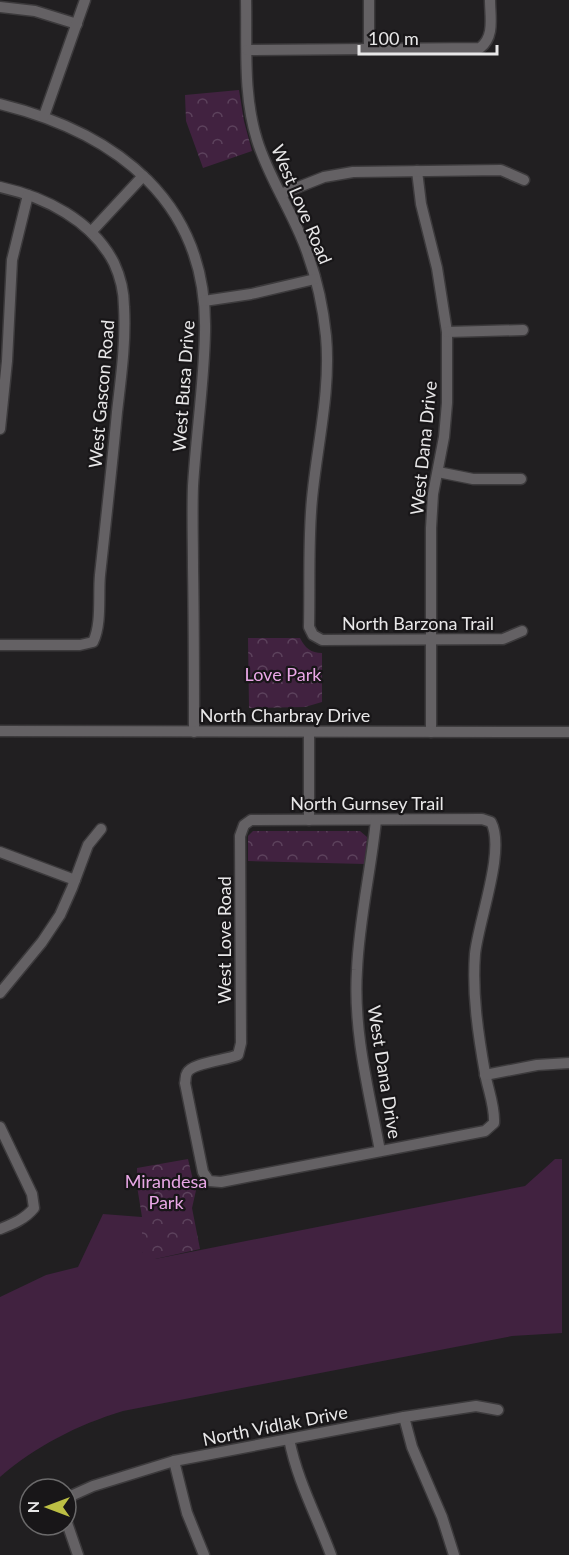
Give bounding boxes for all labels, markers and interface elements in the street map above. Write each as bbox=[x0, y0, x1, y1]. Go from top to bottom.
scale bar bbox=[359, 18, 497, 56]
text: 100 m bbox=[368, 27, 419, 49]
street label: West Love Road bbox=[267, 141, 337, 267]
street label: West Gascon Road bbox=[84, 319, 118, 469]
street label: West Busa Drive bbox=[167, 320, 199, 452]
street label: West Dana Drive bbox=[405, 380, 441, 516]
street label: North Barzona Trail bbox=[342, 612, 494, 634]
park label: Love Park bbox=[245, 663, 322, 685]
street label: North Charbray Drive bbox=[200, 704, 370, 726]
street label: North Gurnsey Trail bbox=[290, 792, 444, 814]
street label: West Love Road bbox=[213, 876, 235, 1004]
street label: West Dana Drive bbox=[364, 1004, 406, 1140]
park label: Mirandesa Park bbox=[125, 1170, 207, 1213]
street label: North Vidlak Drive bbox=[201, 1400, 349, 1450]
north arrow bbox=[18, 1477, 78, 1537]
text: N bbox=[23, 1501, 42, 1513]

